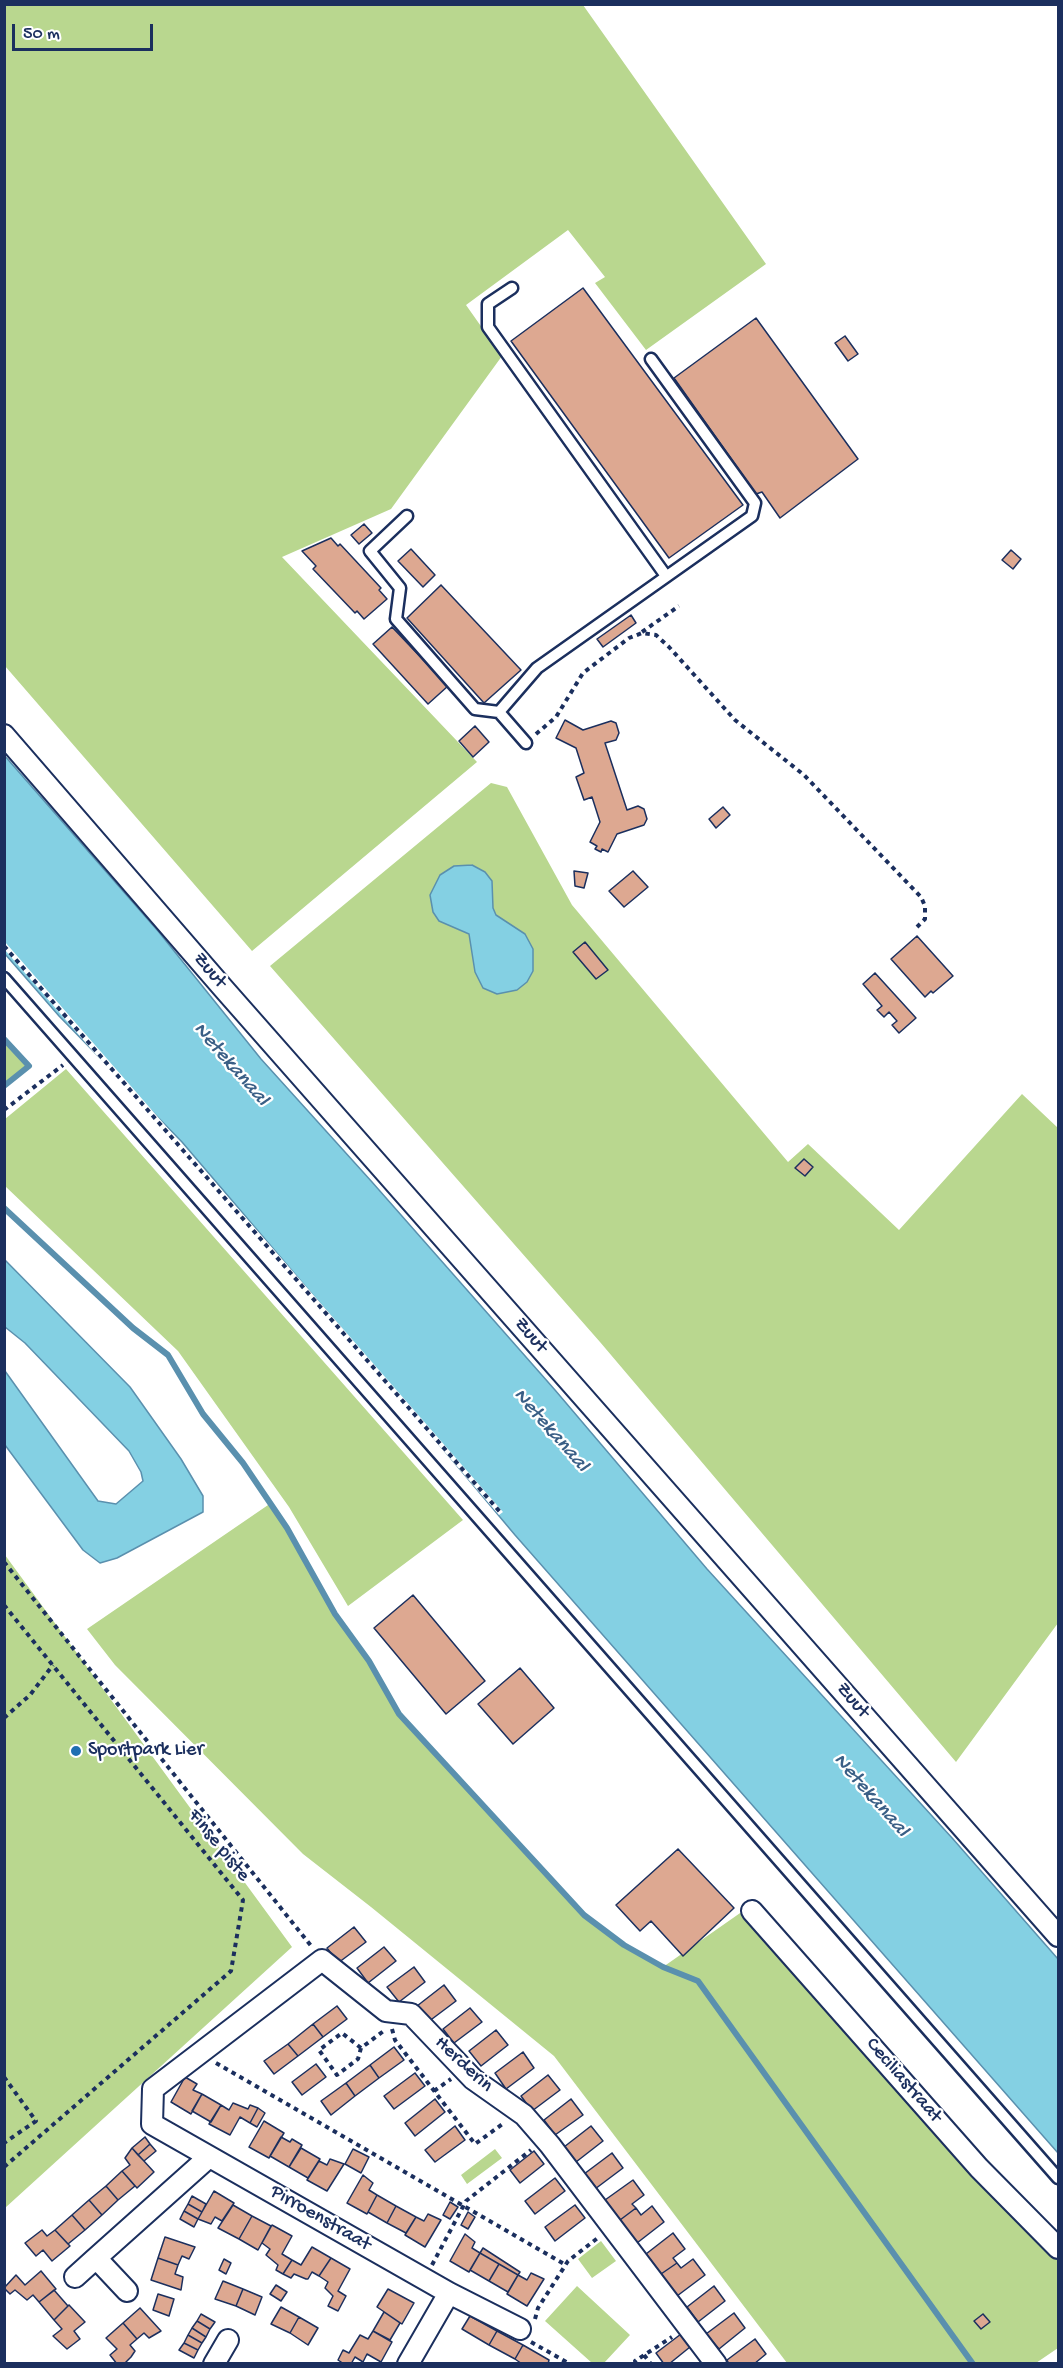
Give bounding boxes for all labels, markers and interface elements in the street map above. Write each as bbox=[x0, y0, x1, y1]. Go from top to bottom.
scale bar bbox=[15, 12, 156, 50]
text: 50 m bbox=[23, 24, 60, 45]
street label: Zuut bbox=[187, 948, 231, 994]
water label: Netekanaal bbox=[187, 1018, 273, 1112]
street label: Zuut bbox=[508, 1313, 552, 1359]
water label: Netekanaal bbox=[507, 1384, 593, 1478]
street label: Zuut bbox=[830, 1678, 874, 1724]
place label: Sportpark Lier bbox=[88, 1739, 203, 1763]
marker: Sportpark Lier bbox=[69, 1744, 83, 1758]
water label: Netekanaal bbox=[827, 1749, 913, 1843]
street label: Finse piste bbox=[181, 1805, 255, 1887]
street label: Herderin bbox=[429, 2032, 497, 2098]
street label: Ceciliastraat bbox=[859, 2033, 947, 2129]
street label: Pirroenstraat bbox=[265, 2180, 375, 2258]

